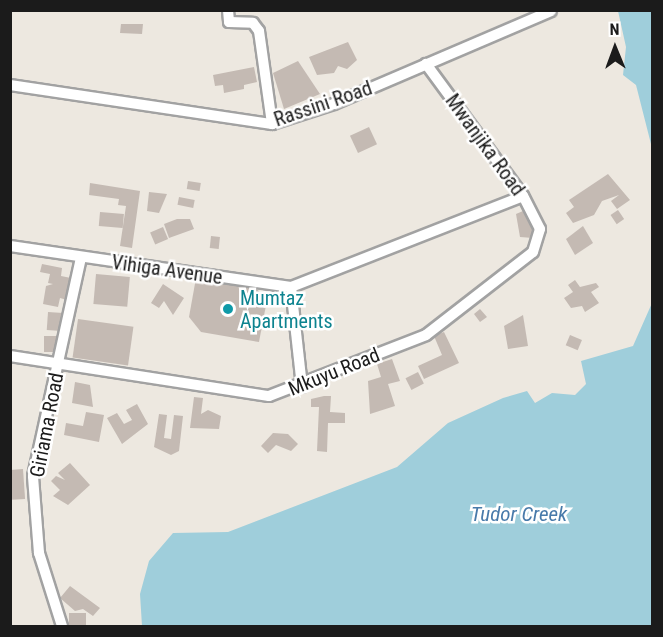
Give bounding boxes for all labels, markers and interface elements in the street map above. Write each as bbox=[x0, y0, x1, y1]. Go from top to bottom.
north arrow bbox=[585, 18, 645, 78]
text: N bbox=[610, 20, 620, 39]
street label: Rassini Road bbox=[271, 76, 375, 132]
street label: Mwanjika Road bbox=[440, 89, 530, 201]
street label: Vihiga Avenue bbox=[110, 250, 224, 290]
place label: Mumtaz Apartments bbox=[240, 286, 333, 333]
marker: Mumtaz Apartments bbox=[221, 302, 235, 316]
street label: Mkuyu Road bbox=[285, 343, 383, 401]
street label: Giriama Road bbox=[25, 371, 69, 479]
water label: Tudor Creek bbox=[471, 501, 567, 527]

